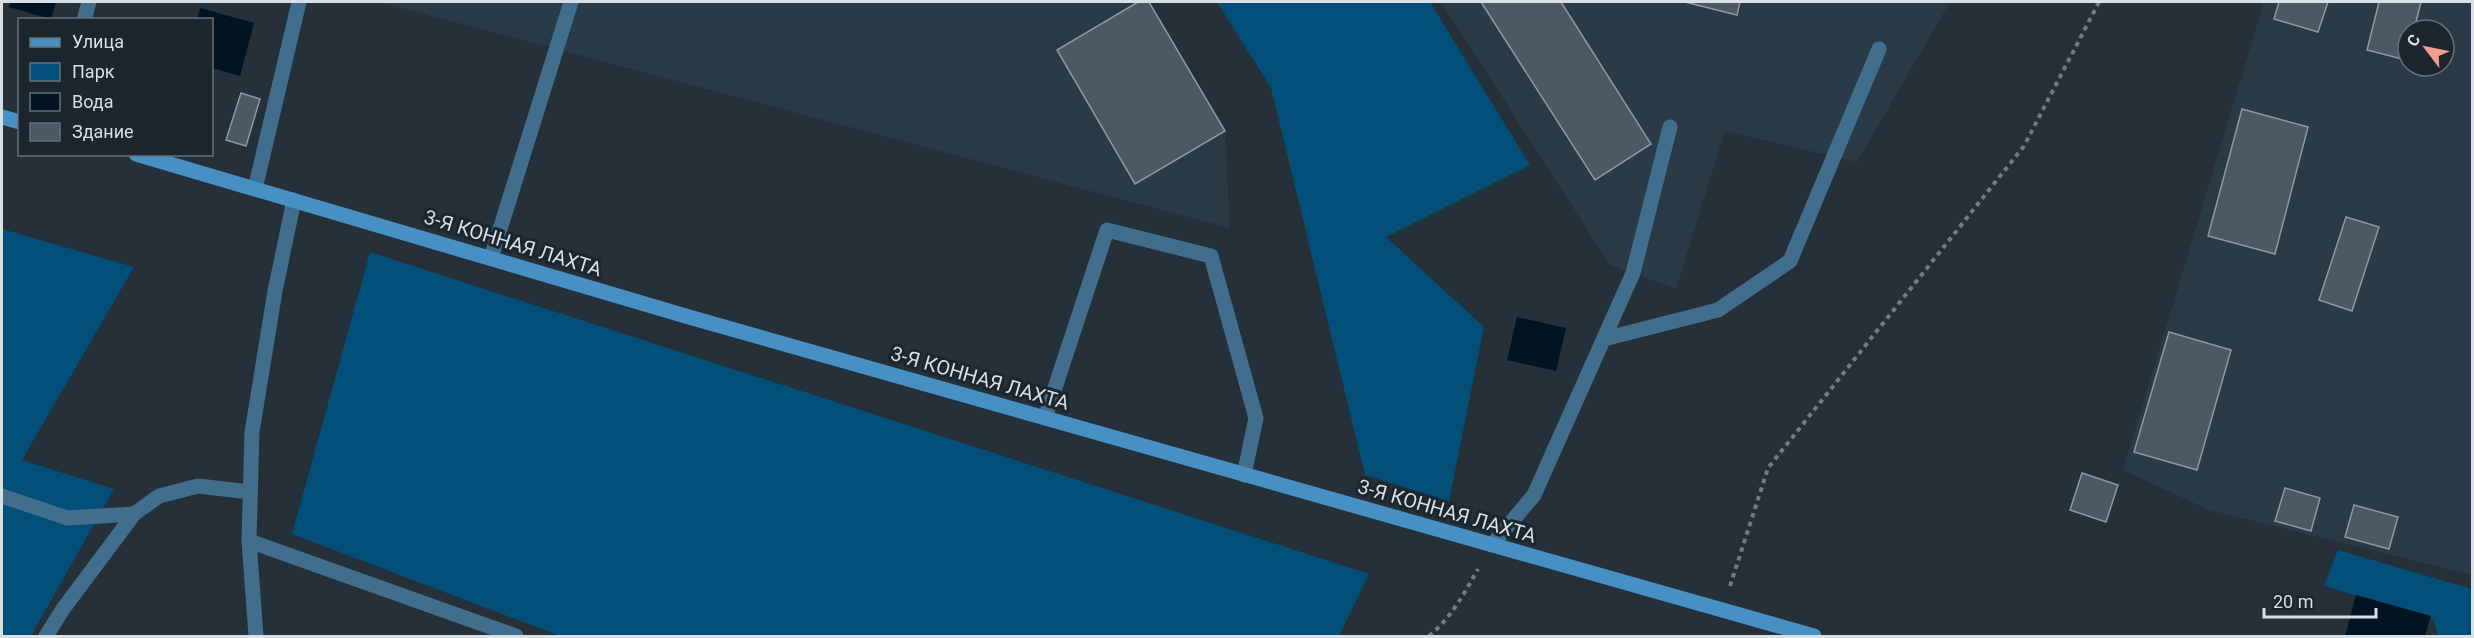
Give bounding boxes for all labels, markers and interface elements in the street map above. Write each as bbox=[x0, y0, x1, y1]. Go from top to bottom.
legend bbox=[18, 18, 213, 156]
north arrow bbox=[2396, 18, 2456, 78]
text: Улица bbox=[72, 31, 124, 52]
text: С bbox=[2403, 31, 2425, 50]
text: Парк bbox=[72, 61, 115, 82]
text: Вода bbox=[72, 91, 114, 112]
text: Здание bbox=[72, 121, 134, 142]
street label: 3-Я КОННАЯ ЛАХТА bbox=[421, 205, 605, 281]
street label: 3-Я КОННАЯ ЛАХТА bbox=[888, 341, 1072, 415]
street label: 3-Я КОННАЯ ЛАХТА bbox=[1355, 474, 1539, 548]
scale bar bbox=[2264, 581, 2376, 619]
text: 20 m bbox=[2273, 591, 2313, 612]

